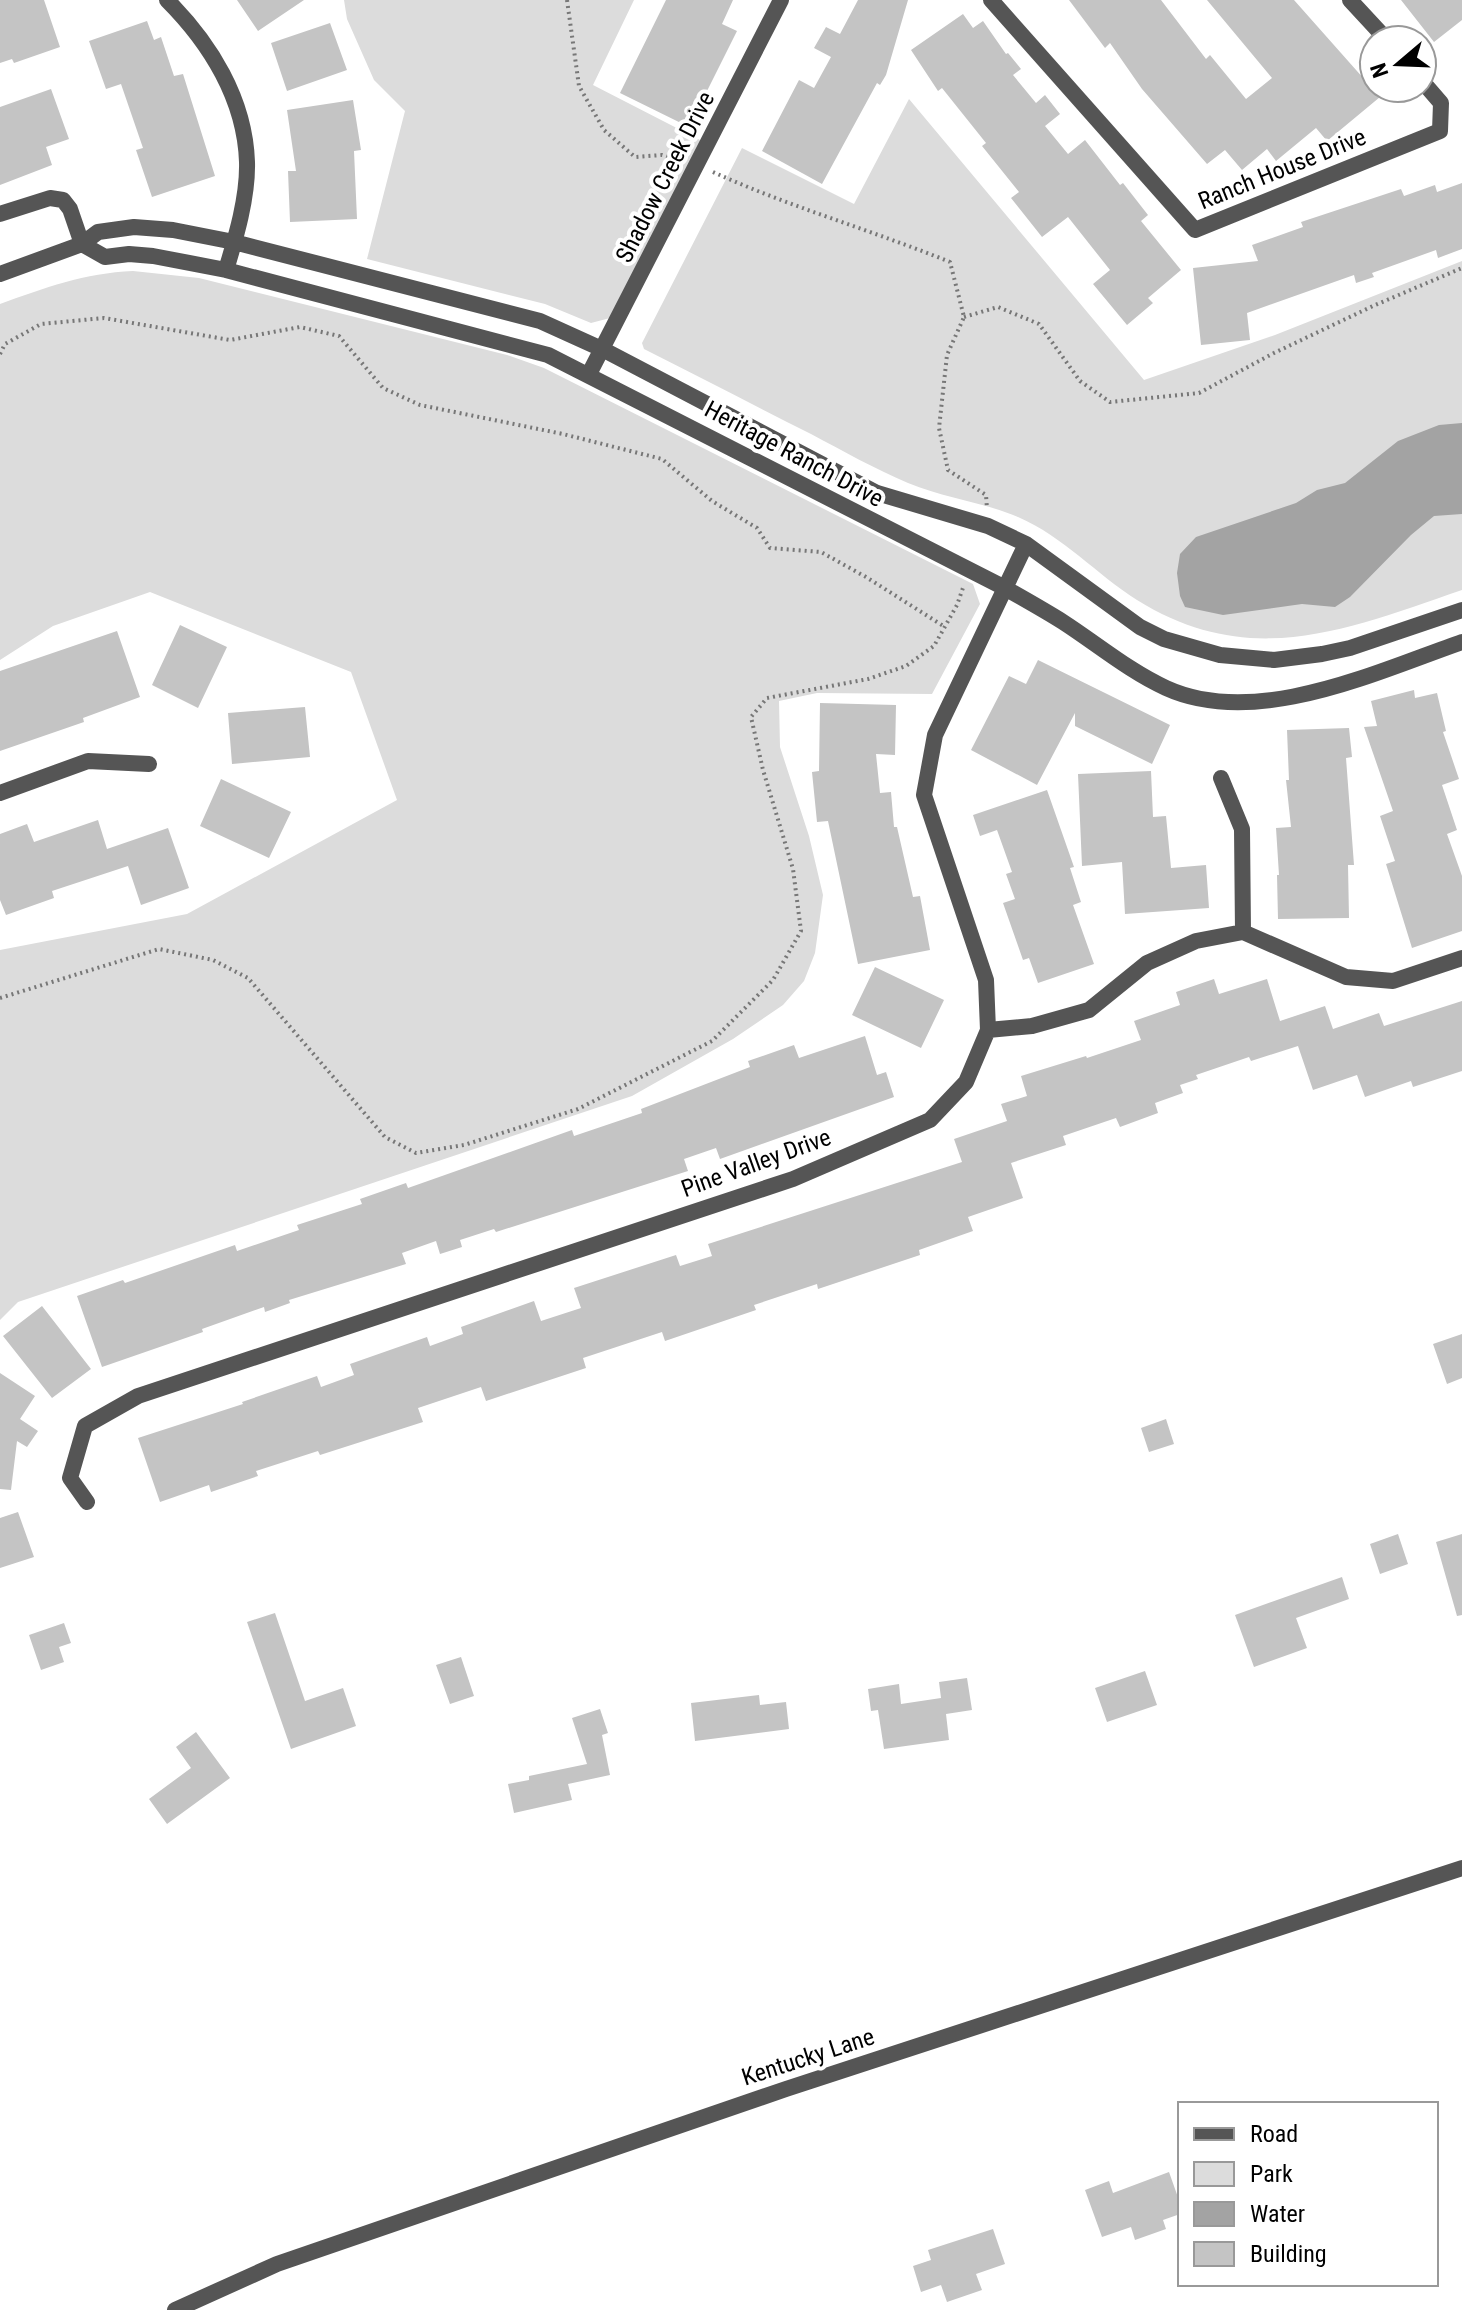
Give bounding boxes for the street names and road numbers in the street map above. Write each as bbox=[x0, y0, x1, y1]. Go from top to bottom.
street label: Shadow Creek Drive bbox=[610, 87, 720, 267]
street label: Ranch House Drive bbox=[1194, 123, 1370, 215]
street label: Heritage Ranch Drive bbox=[700, 395, 888, 513]
street label: Pine Valley Drive bbox=[677, 1123, 835, 1203]
street label: Kentucky Lane bbox=[738, 2022, 878, 2092]

